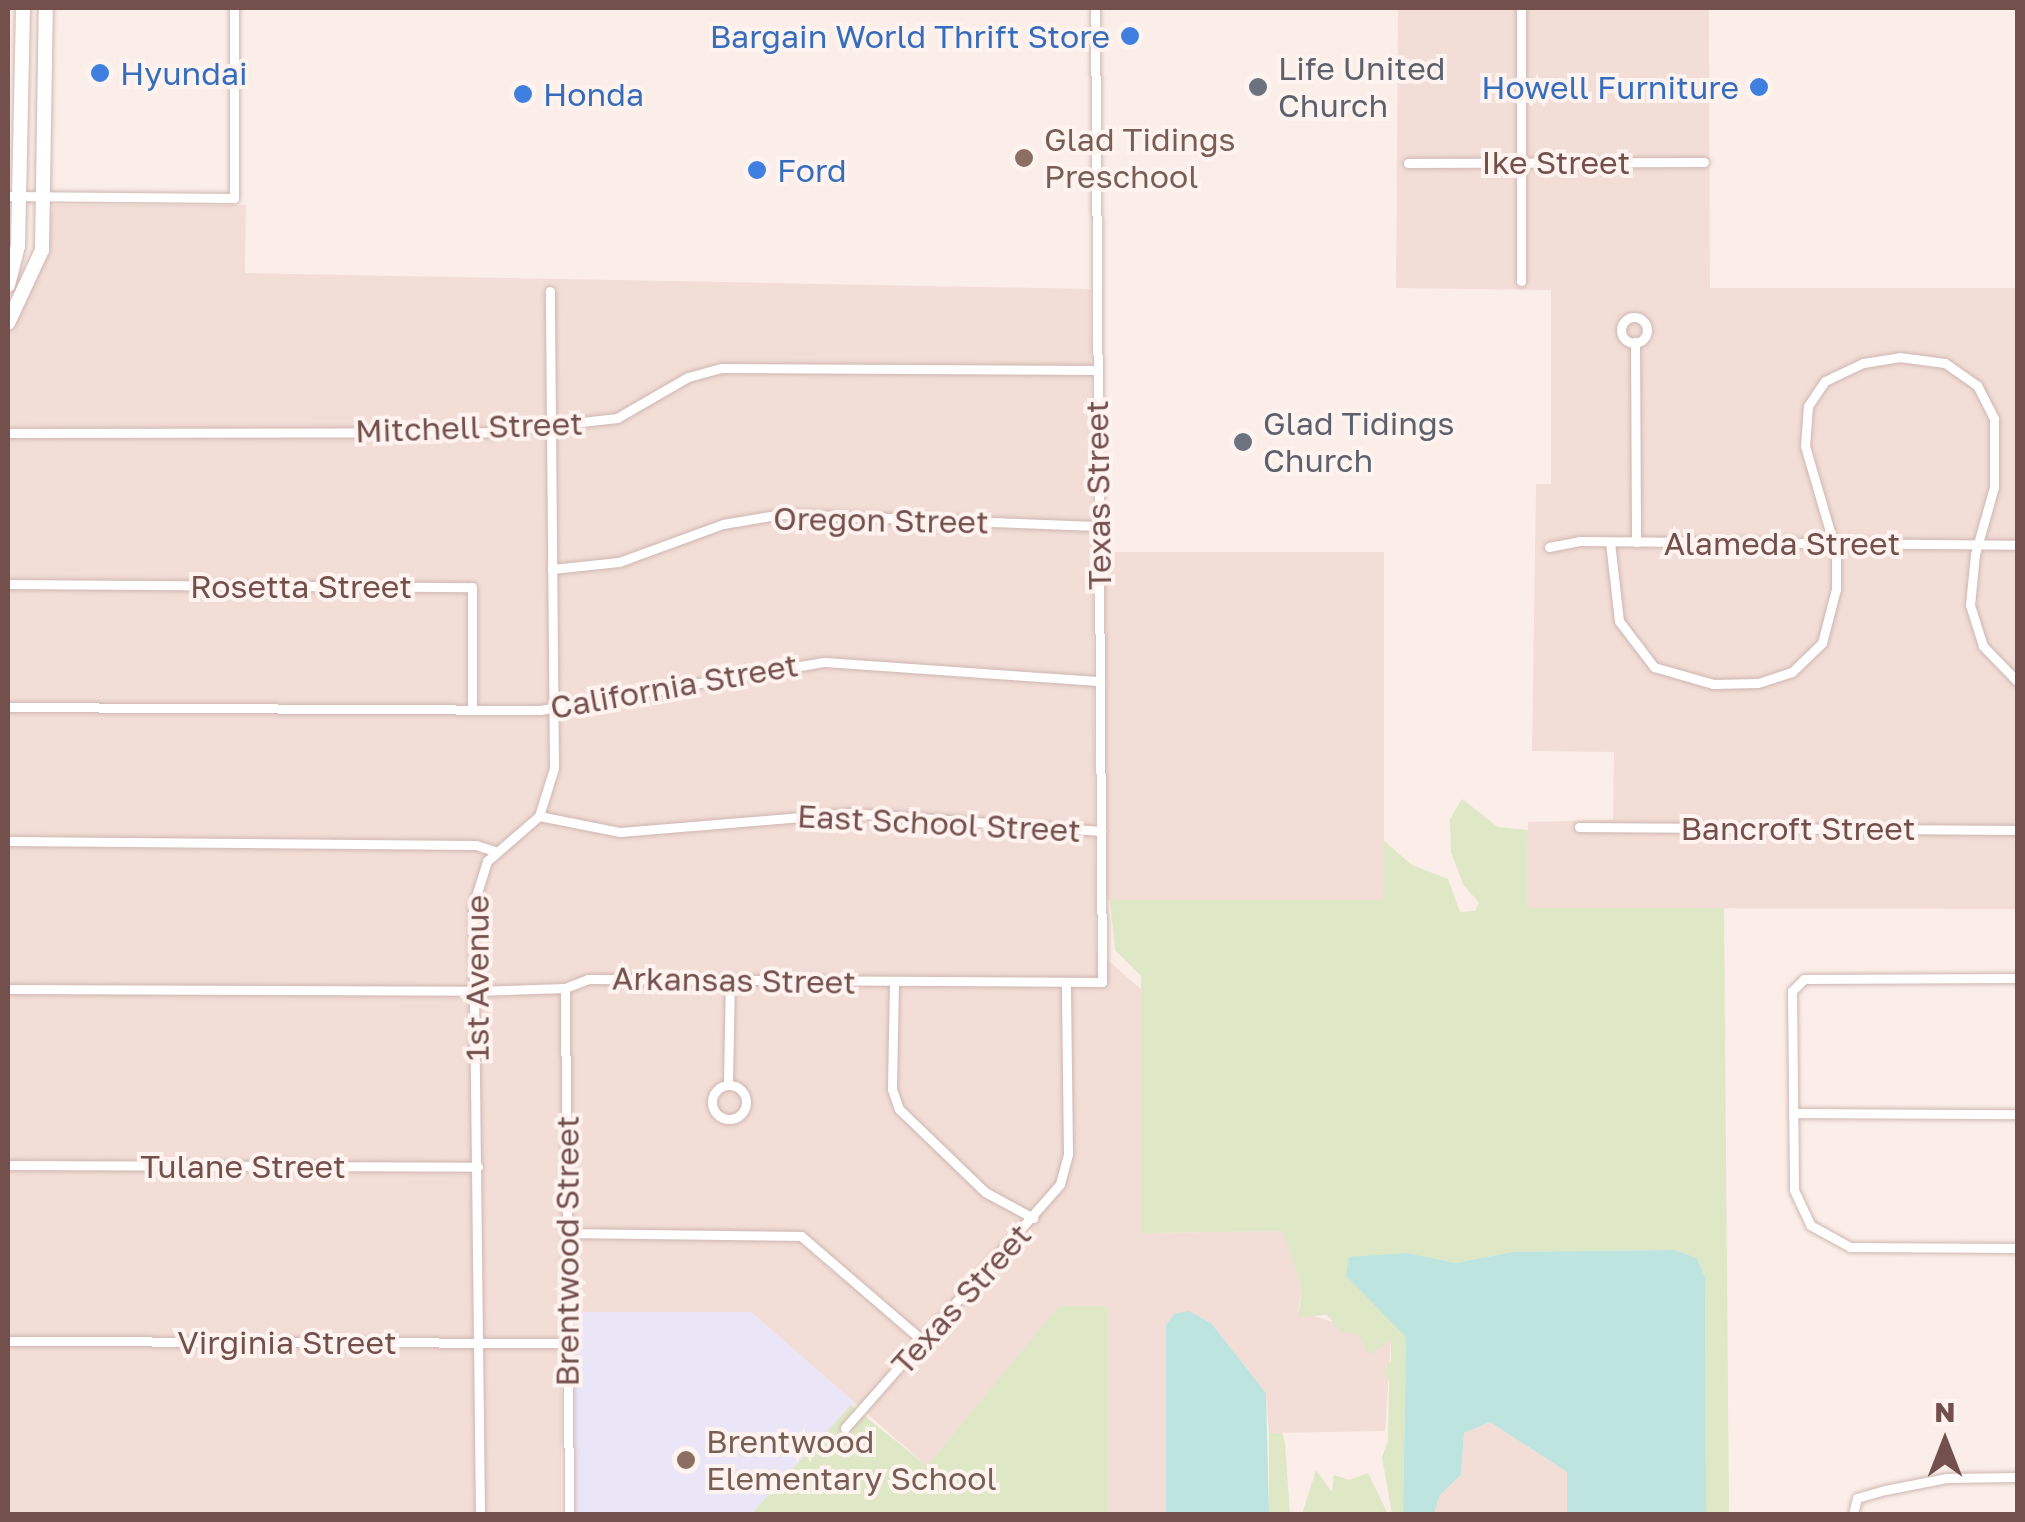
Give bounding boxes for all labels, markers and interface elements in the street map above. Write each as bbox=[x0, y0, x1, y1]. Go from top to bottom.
place label: Bargain World Thrift Store bbox=[710, 17, 1110, 55]
marker: Bargain World Thrift Store bbox=[1119, 25, 1141, 47]
place label: Life United Church bbox=[1278, 50, 1445, 125]
place label: Hyundai bbox=[120, 54, 248, 92]
marker: Hyundai bbox=[89, 62, 111, 84]
place label: Howell Furniture bbox=[1481, 68, 1739, 106]
place label: Honda bbox=[543, 75, 644, 113]
marker: Life United Church bbox=[1247, 76, 1269, 98]
marker: Howell Furniture bbox=[1748, 76, 1770, 98]
marker: Honda bbox=[512, 83, 534, 105]
place label: Glad Tidings Preschool bbox=[1044, 121, 1236, 196]
street label: Ike Street bbox=[1482, 143, 1630, 181]
marker: Glad Tidings Preschool bbox=[1013, 147, 1035, 169]
place label: Ford bbox=[777, 151, 847, 189]
marker: Ford bbox=[746, 159, 768, 181]
street label: Texas Street bbox=[1077, 400, 1119, 590]
street label: Mitchell Street bbox=[355, 404, 583, 450]
place label: Glad Tidings Church bbox=[1263, 405, 1455, 480]
marker: Glad Tidings Church bbox=[1232, 431, 1254, 453]
street label: Oregon Street bbox=[773, 499, 989, 541]
street label: Alameda Street bbox=[1664, 524, 1900, 562]
street label: Rosetta Street bbox=[190, 567, 412, 605]
street label: California Street bbox=[547, 645, 801, 727]
street label: East School Street bbox=[796, 796, 1082, 850]
street label: Bancroft Street bbox=[1680, 809, 1916, 847]
street label: 1st Avenue bbox=[458, 895, 496, 1061]
street label: Arkansas Street bbox=[612, 959, 856, 1001]
street label: Brentwood Street bbox=[548, 1115, 586, 1387]
street label: Tulane Street bbox=[140, 1147, 346, 1185]
street label: Texas Street bbox=[883, 1216, 1039, 1382]
street label: Virginia Street bbox=[177, 1323, 397, 1361]
north arrow bbox=[1895, 1392, 1995, 1492]
text: N bbox=[1934, 1395, 1956, 1428]
place label: Brentwood Elementary School bbox=[706, 1423, 997, 1498]
marker: Brentwood Elementary School bbox=[675, 1449, 697, 1471]

